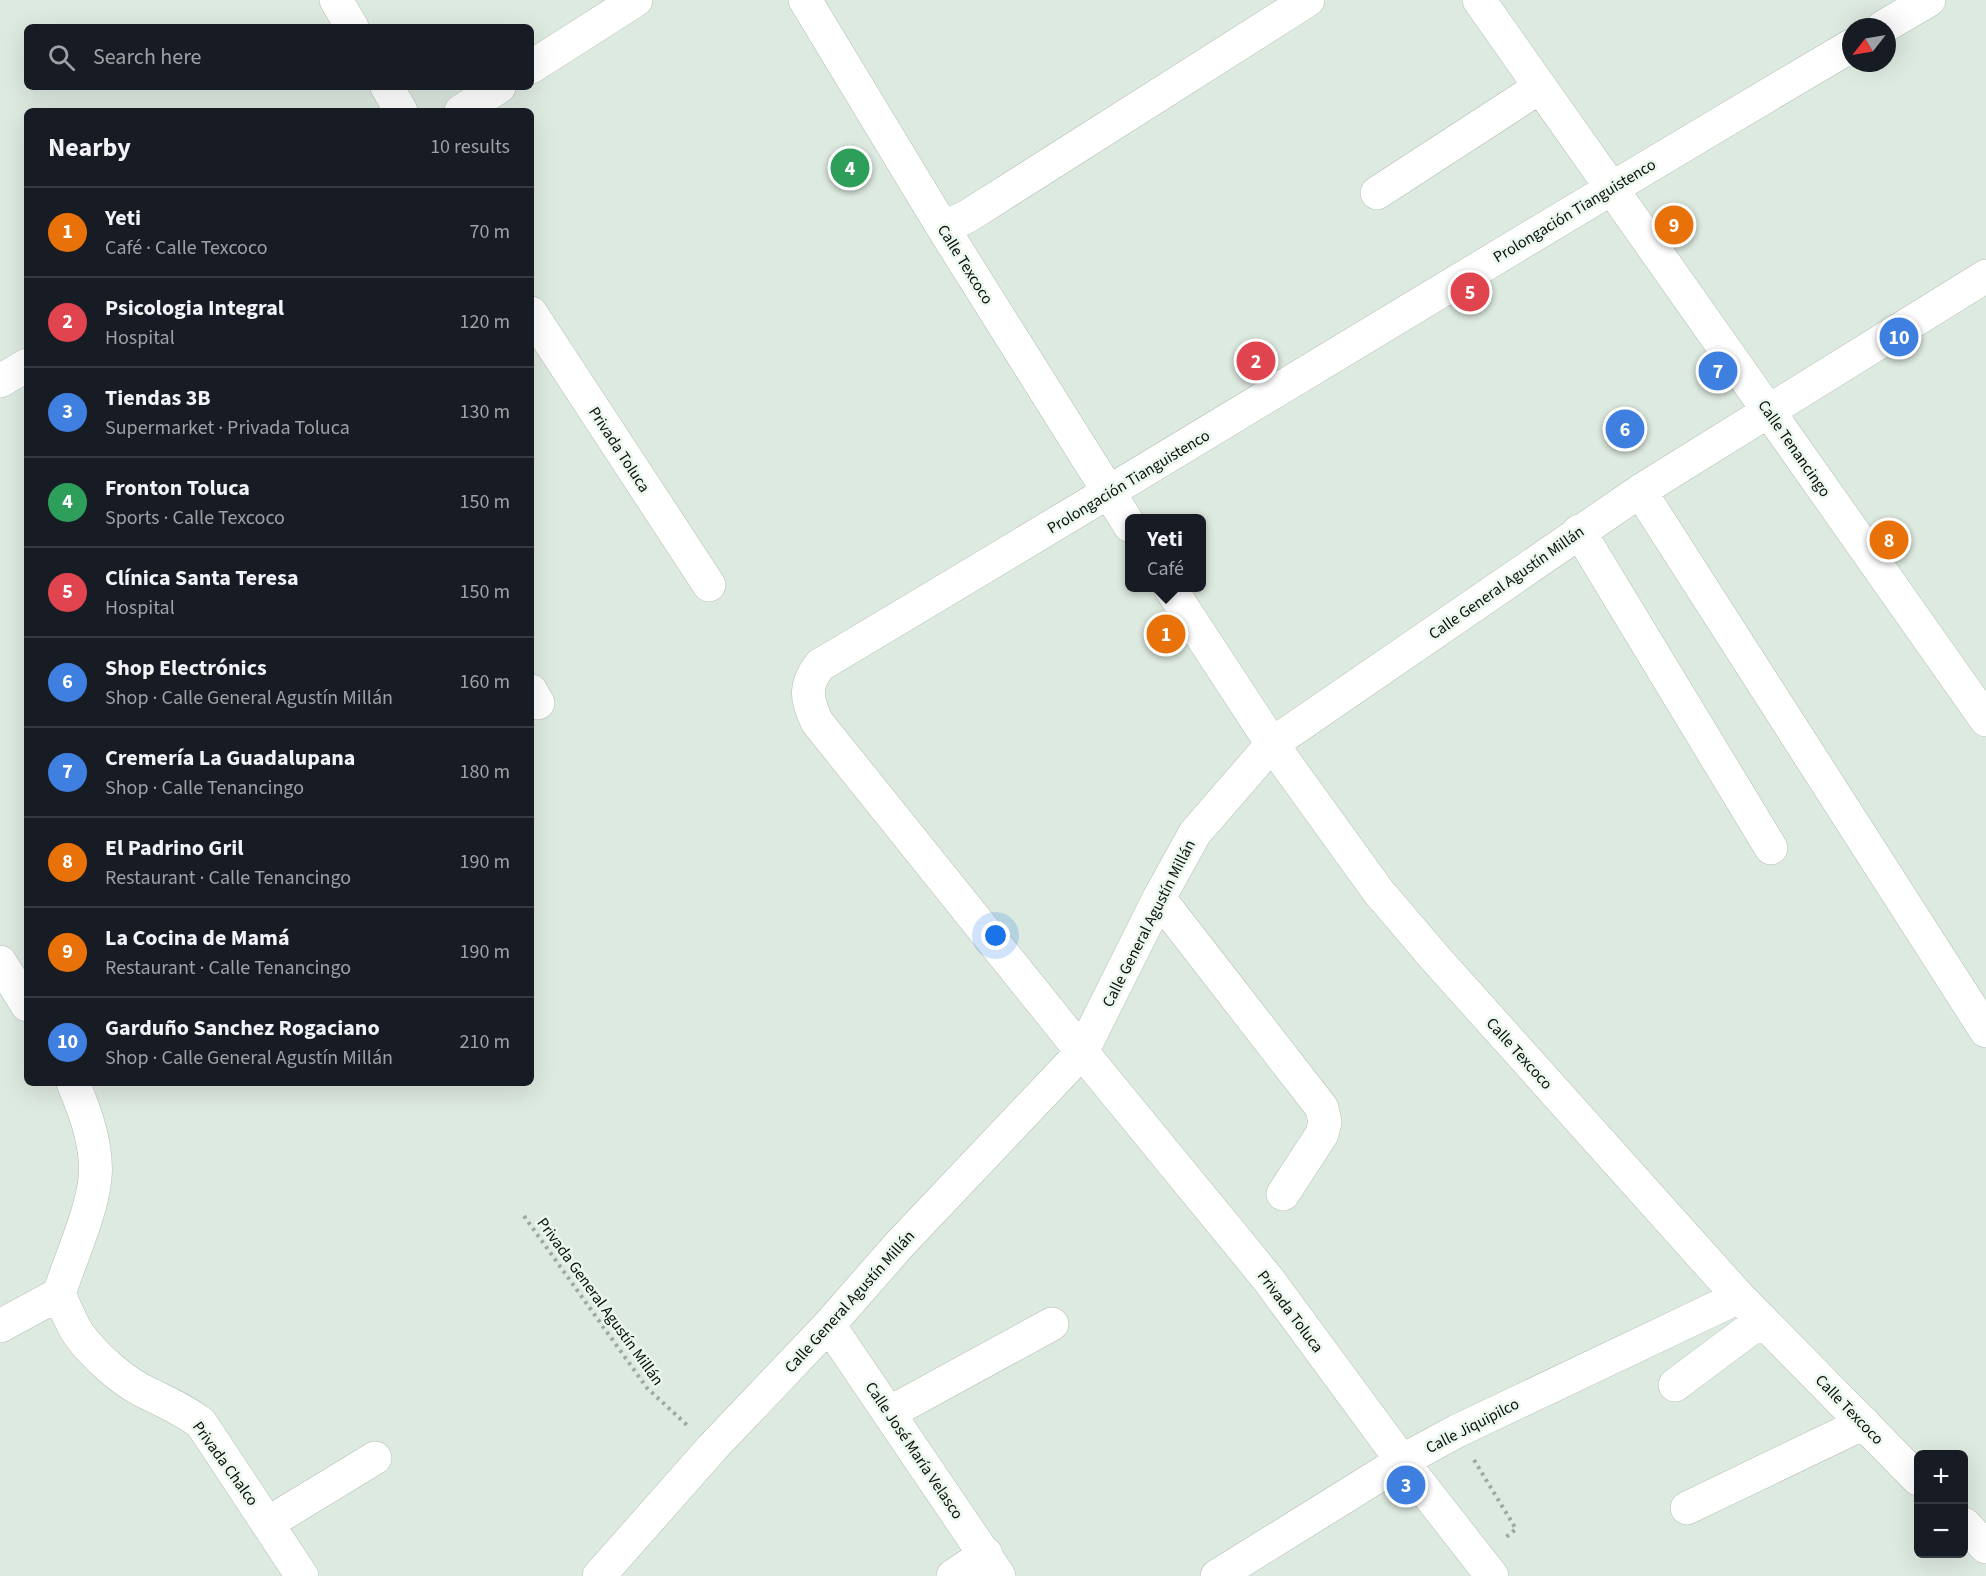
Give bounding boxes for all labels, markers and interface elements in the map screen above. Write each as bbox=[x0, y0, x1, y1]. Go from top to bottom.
north arrow bbox=[1842, 18, 1896, 72]
search box bbox=[24, 24, 534, 90]
icon: search bbox=[45, 41, 78, 74]
text: Search here bbox=[93, 41, 201, 73]
text: Nearby bbox=[48, 129, 131, 166]
text: 10 results bbox=[430, 133, 510, 161]
pin: 4 bbox=[830, 146, 870, 190]
street label: Prolongación Tianguistenco bbox=[1489, 153, 1660, 268]
text: Yeti bbox=[105, 202, 141, 234]
pin: 9 bbox=[1654, 202, 1694, 248]
text: 1 bbox=[62, 218, 73, 246]
text: 70 m bbox=[470, 218, 510, 246]
street label: Calle Texcoco bbox=[932, 221, 998, 309]
text: Café · Calle Texcoco bbox=[105, 234, 267, 262]
pin: 5 bbox=[1450, 270, 1490, 314]
text: Psicologia Integral bbox=[105, 292, 284, 324]
text: 2 bbox=[62, 308, 73, 336]
text: 120 m bbox=[460, 308, 510, 336]
pin: 10 bbox=[1880, 314, 1918, 360]
text: Hospital bbox=[105, 324, 175, 352]
pin: 2 bbox=[1236, 338, 1276, 384]
pin: 7 bbox=[1698, 348, 1738, 394]
text: Tiendas 3B bbox=[105, 382, 211, 414]
street label: Calle Tenancingo bbox=[1752, 396, 1836, 502]
text: 3 bbox=[62, 398, 73, 426]
text: 130 m bbox=[460, 398, 510, 426]
street label: Privada Toluca bbox=[583, 402, 655, 497]
pin: 6 bbox=[1606, 406, 1644, 452]
text: Supermarket · Privada Toluca bbox=[105, 414, 350, 442]
street label: Prolongación Tianguistenco bbox=[1043, 424, 1214, 539]
text: Fronton Toluca bbox=[105, 472, 250, 504]
text: 4 bbox=[62, 488, 73, 516]
text: 150 m bbox=[460, 488, 510, 516]
text: Sports · Calle Texcoco bbox=[105, 504, 285, 532]
popup bbox=[1125, 514, 1206, 592]
pin: 8 bbox=[1870, 518, 1908, 562]
street label: Calle General Agustín Millán bbox=[1424, 521, 1589, 645]
text: Yeti bbox=[1147, 523, 1183, 555]
text: Café bbox=[1147, 555, 1184, 583]
text: Clínica Santa Teresa bbox=[105, 562, 299, 594]
text: 5 bbox=[62, 578, 73, 606]
text: 150 m bbox=[460, 578, 510, 606]
text: Hospital bbox=[105, 594, 175, 622]
pin: 1 bbox=[1146, 612, 1186, 656]
text: Shop Electrónics bbox=[105, 652, 267, 684]
text: 6 bbox=[62, 668, 73, 696]
text: 160 m bbox=[460, 668, 510, 696]
text: Shop · Calle General Agustín Millán bbox=[105, 684, 393, 712]
text: Cremería La Guadalupana bbox=[105, 742, 355, 774]
text: 7 bbox=[62, 758, 73, 786]
text: 180 m bbox=[460, 758, 510, 786]
text: Shop · Calle Tenancingo bbox=[105, 774, 304, 802]
text: El Padrino Gril bbox=[105, 832, 244, 864]
street label: Calle General Agustín Millán bbox=[1097, 836, 1201, 1011]
text: 8 bbox=[62, 848, 73, 876]
text: 190 m bbox=[460, 848, 510, 876]
text: Restaurant · Calle Tenancingo bbox=[105, 864, 351, 892]
your location bbox=[981, 921, 1010, 950]
text: La Cocina de Mamá bbox=[105, 922, 290, 954]
text: 9 bbox=[62, 938, 73, 966]
text: 190 m bbox=[460, 938, 510, 966]
text: Restaurant · Calle Tenancingo bbox=[105, 954, 351, 982]
text: Garduño Sanchez Rogaciano bbox=[105, 1012, 380, 1044]
street label: Calle Texcoco bbox=[1481, 1013, 1558, 1094]
text: 10 bbox=[57, 1028, 78, 1056]
text: 210 m bbox=[460, 1028, 510, 1056]
text: Shop · Calle General Agustín Millán bbox=[105, 1044, 393, 1072]
street label: Privada General Agustín Millán bbox=[532, 1213, 669, 1390]
street label: Calle General Agustín Millán bbox=[780, 1225, 920, 1378]
street label: Privada Toluca bbox=[1252, 1266, 1329, 1357]
street label: Calle Texcoco bbox=[1810, 1370, 1888, 1450]
street label: Calle José María Velasco bbox=[860, 1377, 968, 1524]
street label: Calle Jiquipilco bbox=[1422, 1393, 1523, 1459]
street label: Privada Chalco bbox=[187, 1417, 263, 1510]
map controls bbox=[1914, 1450, 1968, 1558]
button: + bbox=[1914, 1450, 1968, 1504]
pin: 3 bbox=[1386, 1462, 1426, 1508]
button: − bbox=[1914, 1504, 1968, 1558]

